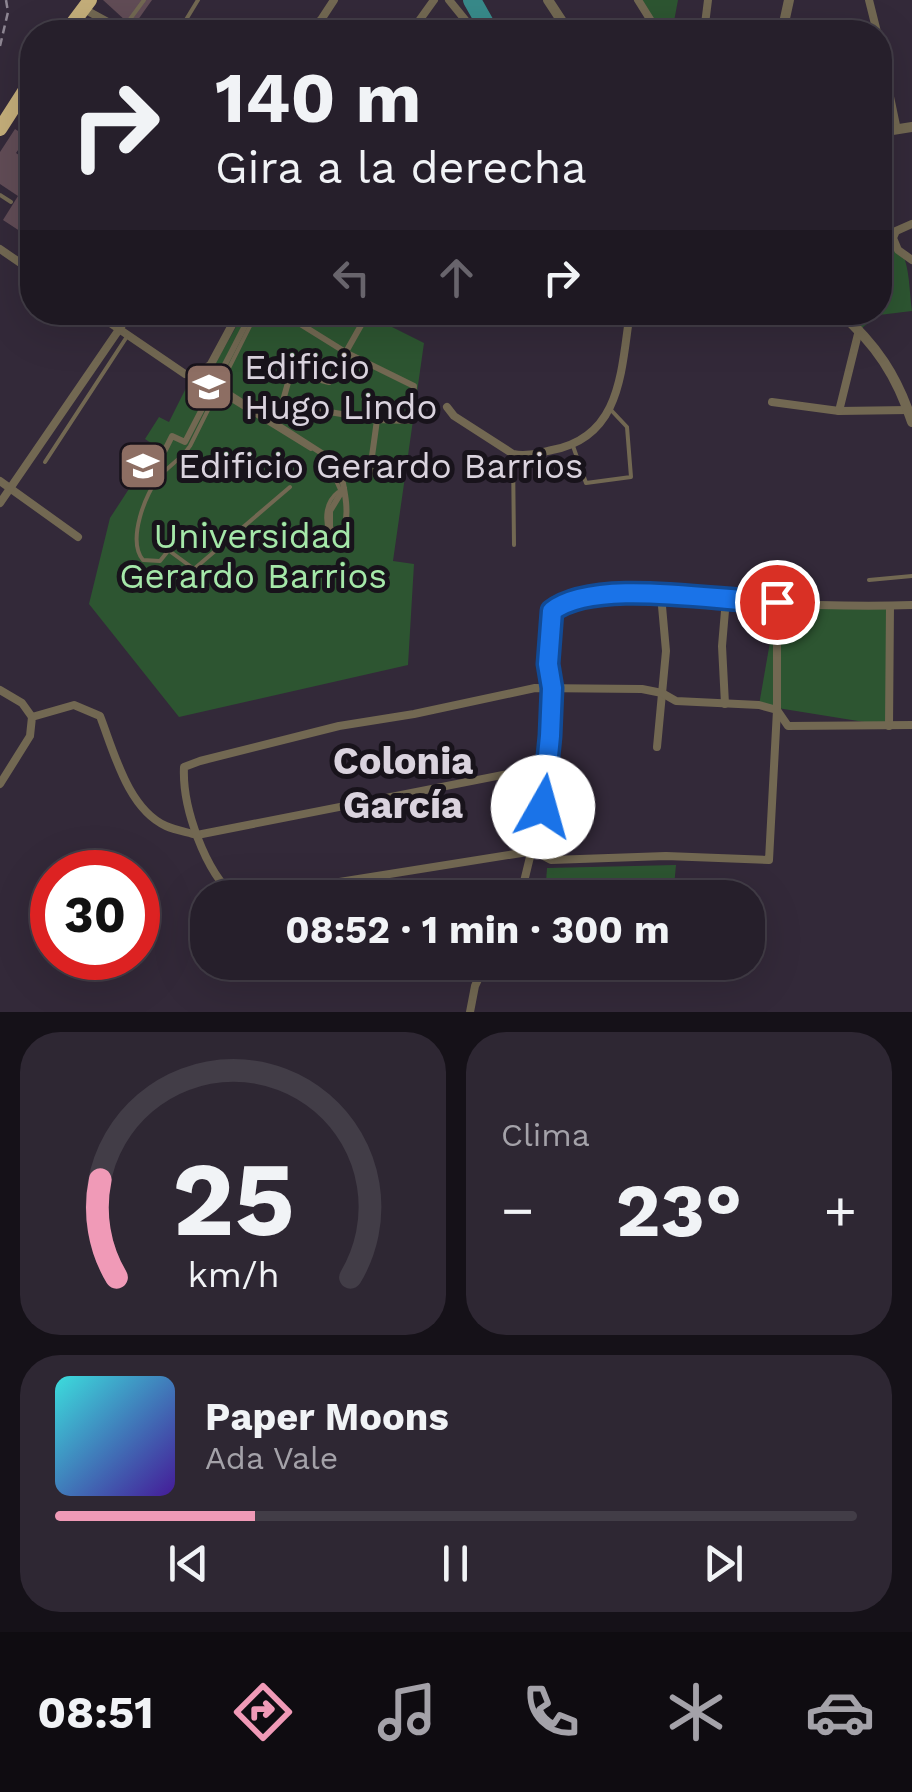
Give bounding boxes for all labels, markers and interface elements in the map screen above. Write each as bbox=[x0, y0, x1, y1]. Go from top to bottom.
text: 140 m bbox=[215, 57, 421, 139]
icon: right bbox=[50, 60, 180, 190]
text: Gira a la derecha bbox=[215, 141, 587, 194]
icon: left bbox=[324, 250, 379, 305]
icon: ahead bbox=[429, 250, 484, 305]
icon: right bbox=[534, 250, 589, 305]
place label: Edificio Hugo Lindo bbox=[244, 346, 437, 428]
school or university icon: Edificio Hugo Lindo bbox=[183, 361, 235, 413]
school or university icon: Edificio Gerardo Barrios bbox=[117, 440, 169, 492]
place label: Edificio Gerardo Barrios bbox=[178, 445, 584, 487]
park label: Universidad Gerardo Barrios bbox=[119, 515, 387, 597]
pin bbox=[735, 560, 820, 645]
icon: arrive bbox=[750, 575, 805, 630]
district label: Colonia García bbox=[333, 739, 473, 827]
position arrow bbox=[491, 755, 595, 859]
speed limit sign: 30 bbox=[30, 850, 160, 980]
text: 08:52 · 1 min · 300 m bbox=[285, 908, 670, 952]
text: Clima bbox=[501, 1116, 590, 1154]
text: 25 bbox=[172, 1138, 294, 1260]
text: 23° bbox=[616, 1166, 742, 1254]
text: − bbox=[501, 1178, 534, 1242]
text: + bbox=[824, 1178, 857, 1242]
text: km/h bbox=[187, 1254, 279, 1296]
text: Paper Moons bbox=[205, 1395, 449, 1439]
text: Ada Vale bbox=[205, 1439, 338, 1477]
icon: previous bbox=[161, 1536, 216, 1591]
icon: pause bbox=[428, 1536, 483, 1591]
icon: next bbox=[696, 1536, 751, 1591]
icon: directions bbox=[228, 1677, 298, 1747]
icon: music bbox=[372, 1677, 442, 1747]
icon: phone bbox=[516, 1677, 586, 1747]
icon: climate bbox=[661, 1677, 731, 1747]
icon: car bbox=[805, 1677, 875, 1747]
text: 08:51 bbox=[37, 1686, 154, 1739]

